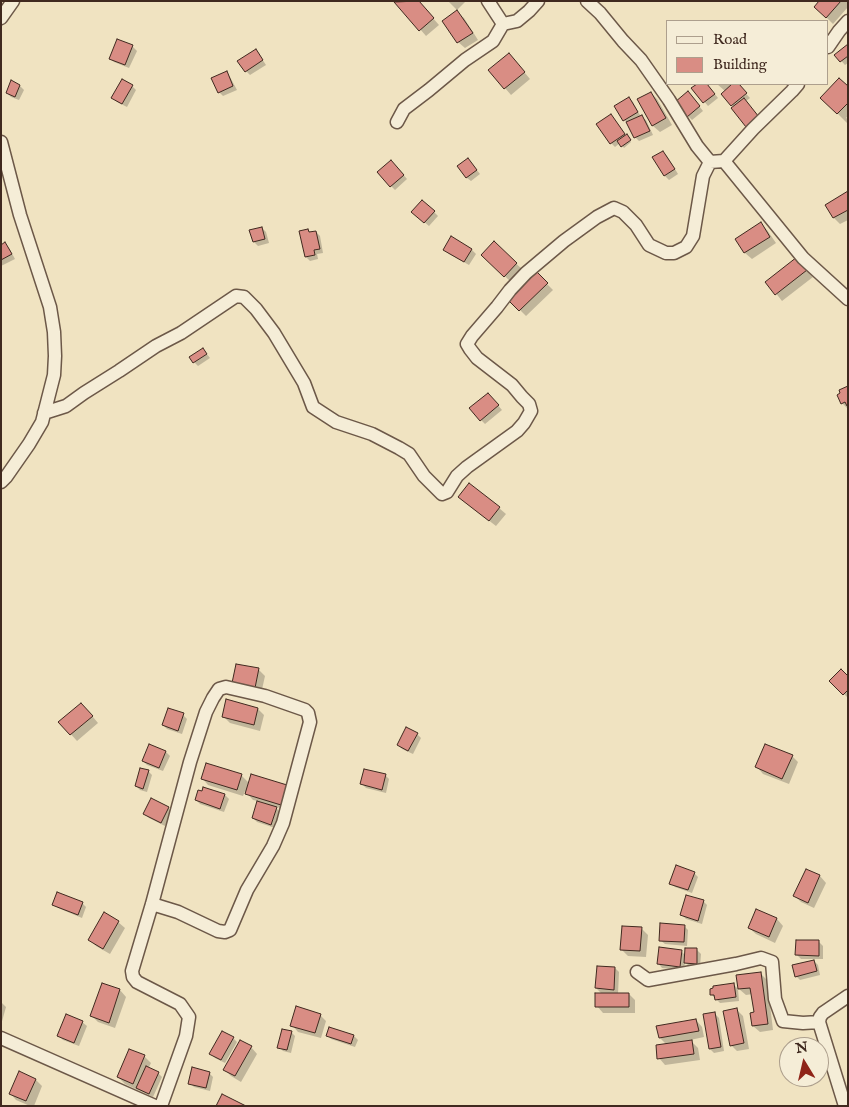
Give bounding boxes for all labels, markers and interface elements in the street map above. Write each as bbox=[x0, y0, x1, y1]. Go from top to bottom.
legend bbox=[666, 20, 829, 85]
text: Road bbox=[713, 30, 747, 49]
text: Building bbox=[713, 55, 767, 74]
north arrow bbox=[779, 1037, 829, 1087]
text: N bbox=[794, 1038, 809, 1058]

